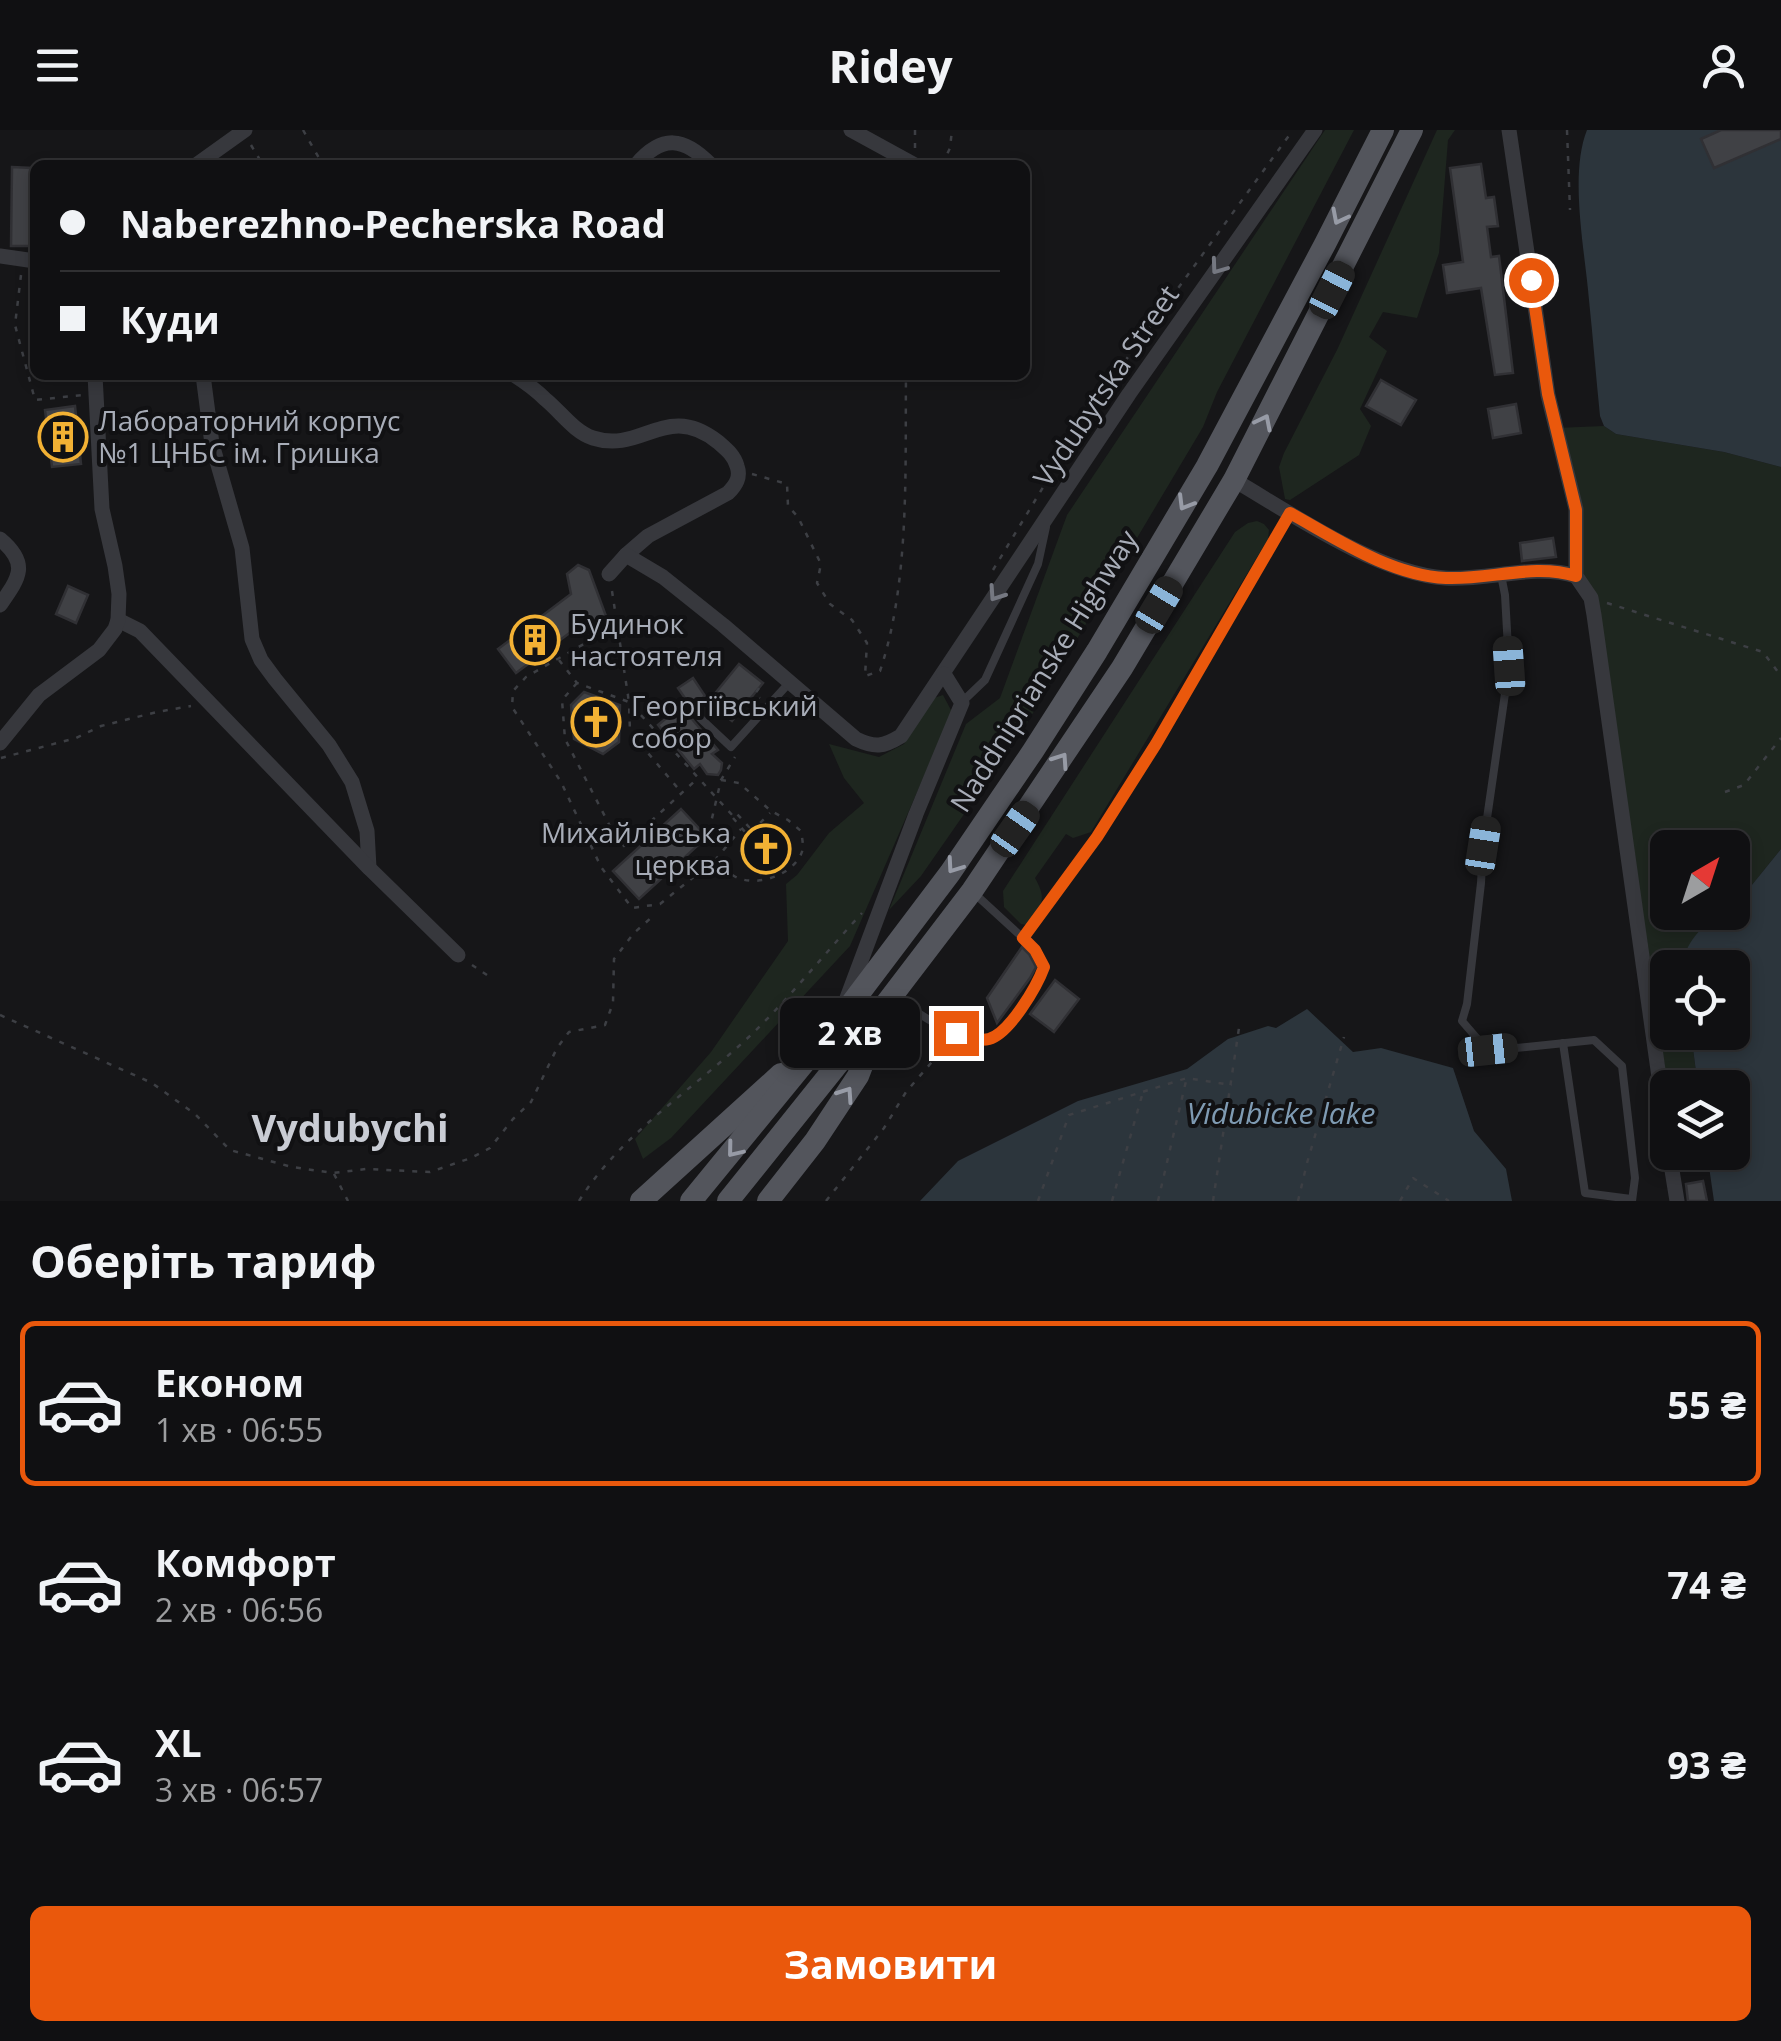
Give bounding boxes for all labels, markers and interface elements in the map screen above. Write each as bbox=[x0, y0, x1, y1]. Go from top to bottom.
text: Ridey bbox=[828, 35, 953, 96]
icon: menu bbox=[30, 38, 85, 93]
icon: person bbox=[1696, 38, 1751, 93]
text: Naberezhno-Pecherska Road bbox=[120, 197, 666, 249]
one-way arrow bbox=[1331, 207, 1351, 225]
one-way arrow bbox=[1213, 256, 1230, 274]
car bbox=[1305, 256, 1359, 324]
route start bbox=[1509, 258, 1554, 303]
street label: Vydubytska Street bbox=[1024, 277, 1187, 494]
text: Куди bbox=[120, 293, 220, 345]
place label: Лабораторний корпус №1 ЦНБС ім. Гришка bbox=[98, 401, 400, 471]
building icon: Лабораторний корпус №1 ЦНБС ім. Гришка bbox=[37, 411, 89, 463]
one-way arrow bbox=[1252, 414, 1271, 432]
one-way arrow bbox=[1178, 492, 1197, 510]
street label: Naddniprianske Highway bbox=[941, 521, 1146, 819]
car bbox=[1131, 572, 1187, 638]
one-way arrow bbox=[990, 582, 1008, 601]
place label: Будинок настоятеля bbox=[570, 604, 723, 674]
building icon: Будинок настоятеля bbox=[509, 614, 561, 666]
car bbox=[1492, 635, 1526, 697]
place label: Георгіївський собор bbox=[631, 686, 818, 756]
church icon: Георгіївський собор bbox=[570, 696, 622, 748]
one-way arrow bbox=[1049, 753, 1068, 771]
car bbox=[986, 796, 1044, 862]
place label: Михайлівська церква bbox=[541, 813, 731, 883]
car bbox=[1463, 814, 1503, 878]
church icon: Михайлівська церква bbox=[740, 823, 792, 875]
north arrow bbox=[1650, 830, 1750, 930]
map controls bbox=[1650, 830, 1750, 1170]
one-way arrow bbox=[948, 855, 966, 873]
button: locate bbox=[1650, 950, 1750, 1050]
callout: 2 хв bbox=[781, 998, 921, 1068]
text: 2 хв bbox=[817, 1011, 883, 1054]
route end bbox=[934, 1011, 979, 1056]
car bbox=[1457, 1032, 1519, 1068]
button: layers bbox=[1650, 1070, 1750, 1170]
one-way arrow bbox=[834, 1087, 852, 1106]
water label: Vidubicke lake bbox=[1187, 1092, 1375, 1133]
district label: Vydubychi bbox=[251, 1101, 449, 1153]
one-way arrow bbox=[728, 1139, 746, 1157]
text: Оберіть тариф bbox=[30, 1230, 376, 1291]
text: Економ bbox=[155, 1356, 304, 1408]
icon: car bbox=[35, 1359, 125, 1449]
text: 55 ₴ bbox=[1667, 1378, 1746, 1430]
text: 1 хв · 06:55 bbox=[155, 1408, 323, 1451]
text: Комфорт bbox=[155, 1536, 336, 1588]
icon: car bbox=[35, 1539, 125, 1629]
text: 74 ₴ bbox=[1667, 1558, 1746, 1610]
text: 2 хв · 06:56 bbox=[155, 1588, 323, 1631]
text: XL bbox=[155, 1716, 202, 1768]
icon: car bbox=[35, 1719, 125, 1809]
text: 93 ₴ bbox=[1667, 1738, 1746, 1790]
text: 3 хв · 06:57 bbox=[155, 1768, 323, 1811]
button: Замовити bbox=[30, 1906, 1751, 2021]

